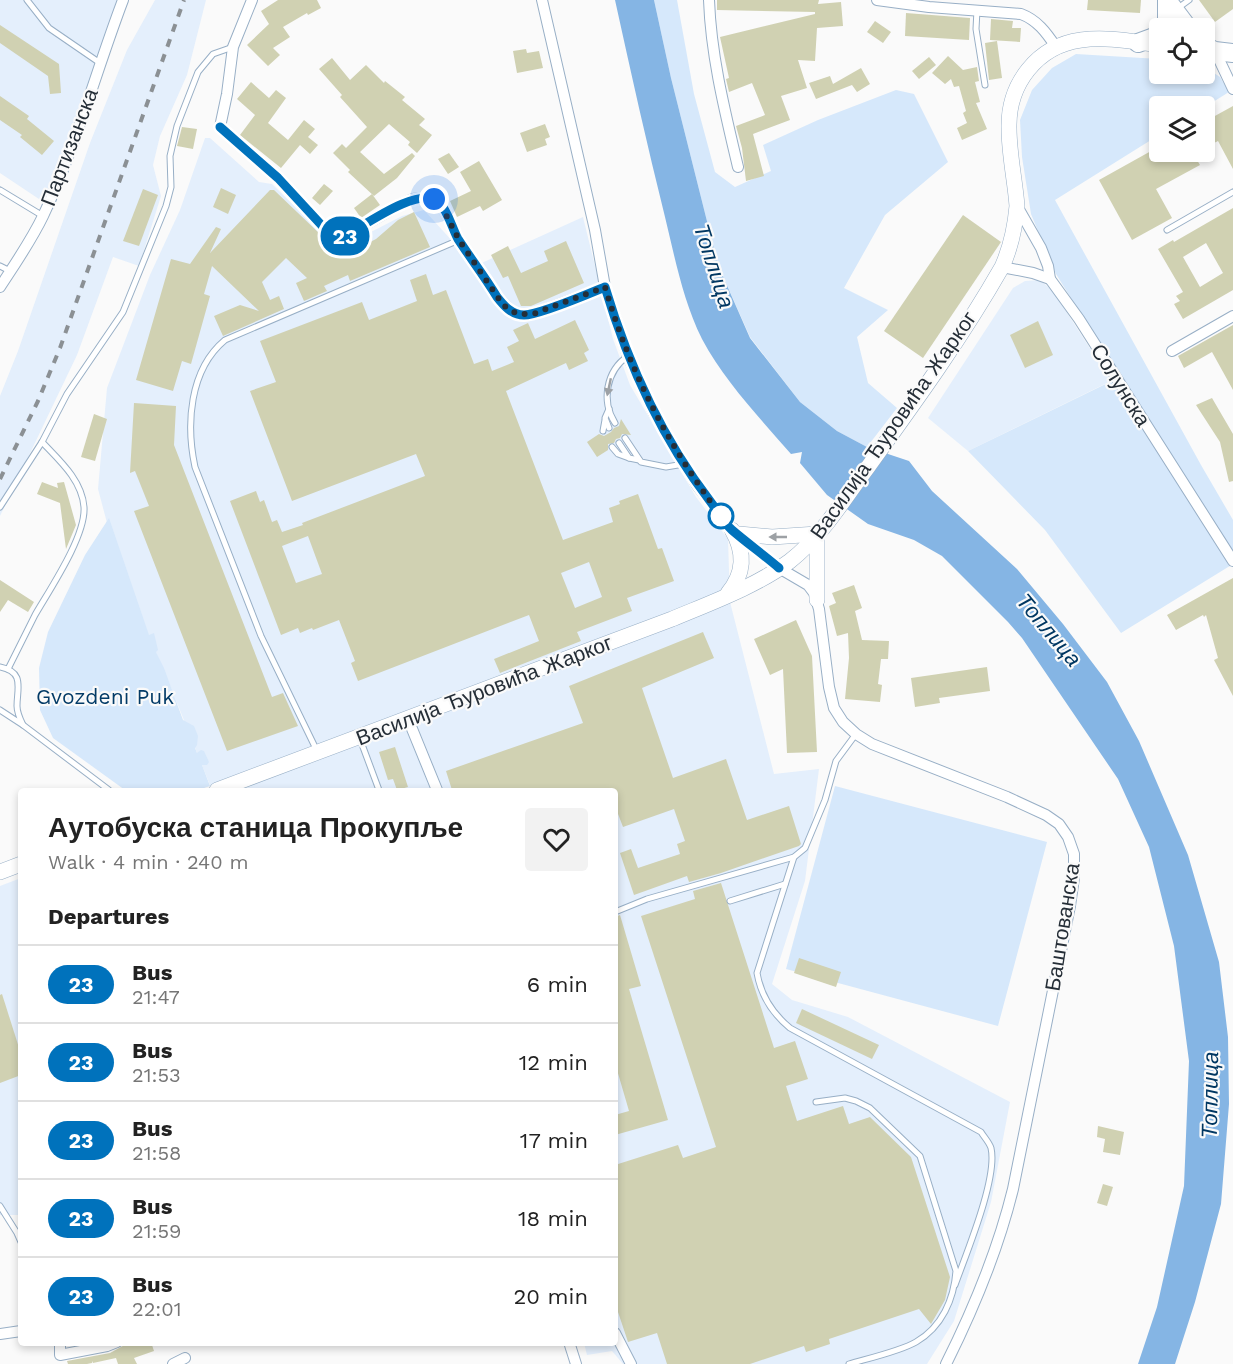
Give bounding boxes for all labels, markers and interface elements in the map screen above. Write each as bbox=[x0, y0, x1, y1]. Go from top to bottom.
map controls bbox=[1149, 18, 1215, 162]
button: locate bbox=[1149, 18, 1215, 84]
street label: Партизанска bbox=[35, 84, 103, 209]
button: layers bbox=[1149, 96, 1215, 162]
your location bbox=[419, 184, 449, 214]
line badge: 23 bbox=[318, 216, 372, 256]
water label: Топлица bbox=[689, 221, 739, 311]
text: 23 bbox=[333, 224, 357, 249]
street label: Василија Ђуровића Жарког bbox=[805, 306, 982, 544]
street label: Солунска bbox=[1086, 339, 1156, 431]
one-way arrow bbox=[604, 378, 613, 397]
unlabelled marker bbox=[708, 503, 734, 529]
one-way arrow bbox=[769, 532, 788, 542]
water label: Топлица bbox=[1012, 589, 1086, 671]
street label: Василија Ђуровића Жарког bbox=[352, 629, 616, 750]
park label: Gvozdeni Puk bbox=[36, 684, 174, 709]
button: heart bbox=[525, 808, 588, 871]
text: Аутобуска станица Прокупље bbox=[48, 811, 463, 844]
text: Walk · 4 min · 240 m bbox=[48, 850, 248, 874]
street label: Баштованска bbox=[1040, 861, 1085, 993]
text: Departures bbox=[48, 904, 169, 929]
text: Bus bbox=[132, 960, 172, 985]
text: 23 bbox=[69, 972, 93, 997]
text: 6 min bbox=[527, 972, 588, 997]
text: 21:47 bbox=[132, 985, 180, 1009]
text: Bus bbox=[132, 1038, 172, 1063]
text: 23 bbox=[69, 1050, 93, 1075]
text: 12 min bbox=[519, 1050, 588, 1075]
water label: Топлица bbox=[1197, 1051, 1223, 1139]
text: 21:53 bbox=[132, 1063, 181, 1087]
text: Bus bbox=[132, 1116, 172, 1141]
text: 23 bbox=[69, 1128, 93, 1153]
text: 17 min bbox=[520, 1128, 588, 1153]
text: 21:58 bbox=[132, 1141, 181, 1165]
text: Bus bbox=[132, 1194, 172, 1219]
text: 23 bbox=[69, 1206, 93, 1231]
text: 18 min bbox=[518, 1206, 588, 1231]
text: 21:59 bbox=[132, 1219, 181, 1243]
text: Bus bbox=[132, 1272, 172, 1297]
text: 23 bbox=[69, 1284, 93, 1309]
text: 20 min bbox=[514, 1284, 588, 1309]
text: 22:01 bbox=[132, 1297, 181, 1321]

